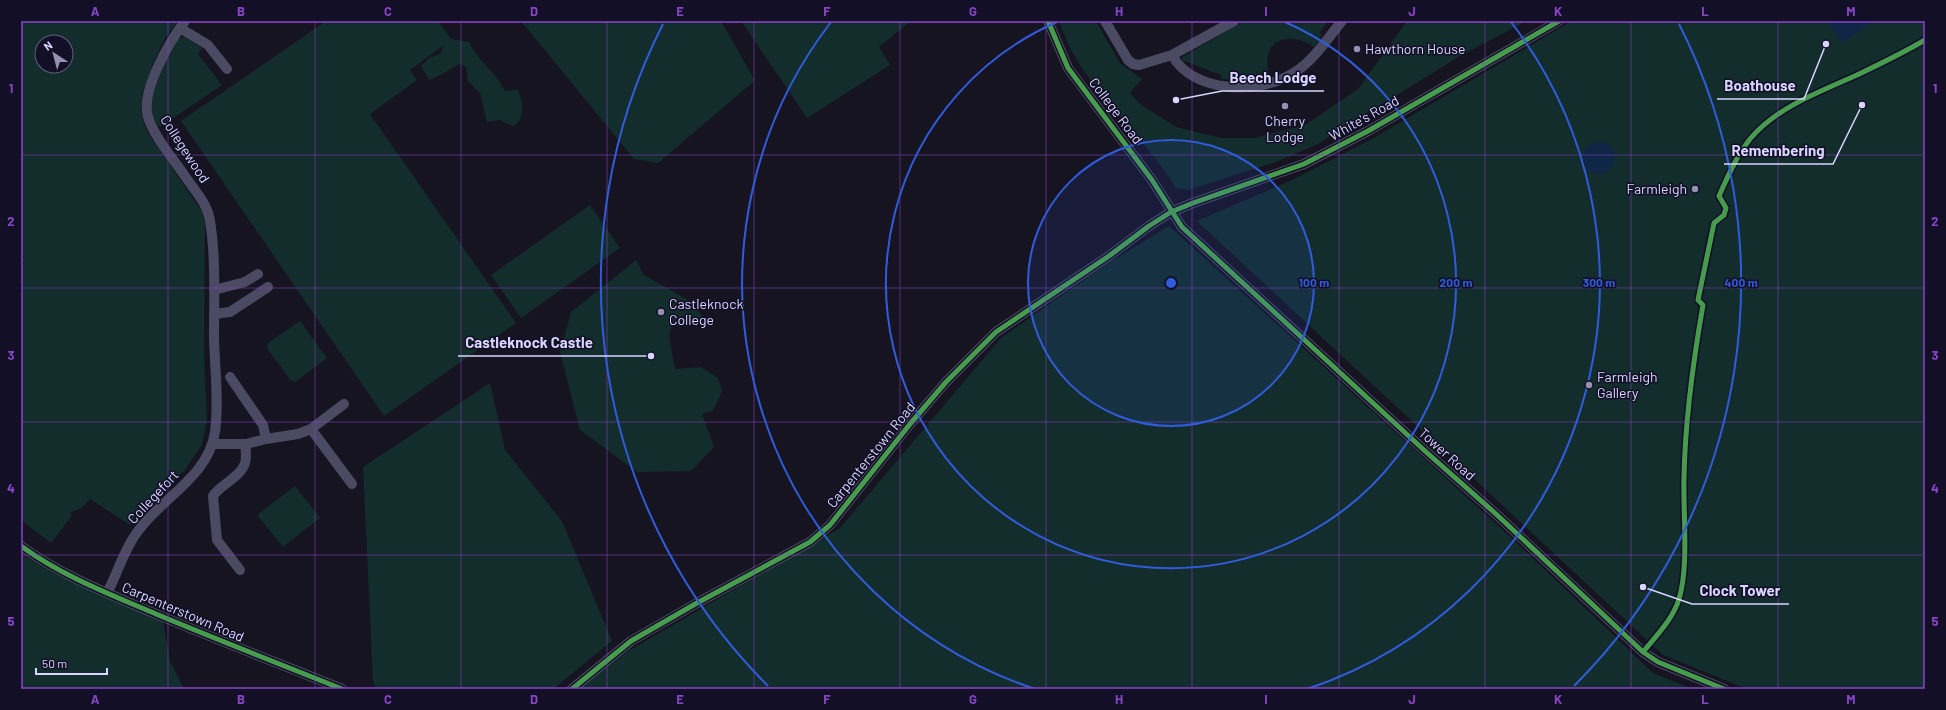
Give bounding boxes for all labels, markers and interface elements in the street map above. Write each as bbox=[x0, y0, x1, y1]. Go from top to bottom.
text: A bbox=[91, 3, 100, 19]
text: B bbox=[237, 3, 245, 19]
text: C bbox=[384, 3, 392, 19]
text: D bbox=[530, 3, 538, 19]
text: E bbox=[676, 3, 684, 19]
text: F bbox=[823, 3, 831, 19]
text: G bbox=[969, 3, 977, 19]
text: H bbox=[1115, 3, 1123, 19]
text: I bbox=[1264, 3, 1268, 19]
text: J bbox=[1408, 3, 1416, 19]
text: K bbox=[1554, 3, 1562, 19]
text: L bbox=[1701, 3, 1709, 19]
text: M bbox=[1846, 3, 1856, 19]
north arrow bbox=[34, 34, 74, 74]
text: N bbox=[41, 38, 55, 53]
place label: Hawthorn House bbox=[1365, 40, 1465, 57]
marker: Hawthorn House bbox=[1352, 44, 1362, 54]
callout: Beech Lodge bbox=[1222, 64, 1324, 91]
text: Beech Lodge bbox=[1230, 68, 1316, 86]
callout: Boathouse bbox=[1717, 72, 1804, 99]
street label: College Road bbox=[1086, 74, 1147, 147]
text: Boathouse bbox=[1724, 76, 1796, 94]
text: 1 bbox=[9, 80, 13, 96]
text: 1 bbox=[1933, 80, 1937, 96]
street label: White's Road bbox=[1326, 91, 1402, 144]
marker: Cherry Lodge bbox=[1280, 101, 1290, 111]
street label: Collegewood bbox=[157, 112, 214, 186]
place label: Cherry Lodge bbox=[1265, 112, 1306, 145]
callout: Remembering bbox=[1724, 137, 1833, 164]
text: Remembering bbox=[1731, 141, 1825, 159]
place label: Farmleigh bbox=[1626, 180, 1687, 197]
marker: Farmleigh bbox=[1690, 184, 1700, 194]
text: 2 bbox=[7, 213, 15, 229]
text: 2 bbox=[1931, 213, 1939, 229]
text: 100 m bbox=[1299, 275, 1329, 289]
text: 200 m bbox=[1440, 275, 1472, 289]
text: 300 m bbox=[1583, 275, 1615, 289]
text: 400 m bbox=[1724, 275, 1758, 289]
centre of rings bbox=[1164, 276, 1178, 290]
place label: Castleknock College bbox=[669, 295, 743, 328]
marker: Castleknock College bbox=[656, 307, 666, 317]
callout: Castleknock Castle bbox=[458, 329, 601, 356]
text: Castleknock Castle bbox=[465, 333, 593, 351]
text: 3 bbox=[7, 347, 15, 363]
text: 3 bbox=[1931, 347, 1939, 363]
place label: Farmleigh Gallery bbox=[1597, 368, 1658, 401]
marker: Farmleigh Gallery bbox=[1584, 380, 1594, 390]
street label: Carpenterstown Road bbox=[823, 398, 918, 511]
street label: Tower Road bbox=[1415, 424, 1479, 484]
street label: Collegefort bbox=[123, 466, 182, 527]
text: 4 bbox=[7, 480, 15, 496]
text: 4 bbox=[1931, 480, 1939, 496]
callout: Clock Tower bbox=[1692, 577, 1789, 604]
street label: Carpenterstown Road bbox=[120, 578, 247, 645]
text: Clock Tower bbox=[1700, 581, 1781, 599]
text: 5 bbox=[7, 613, 15, 629]
text: 5 bbox=[1931, 613, 1939, 629]
scale bar bbox=[36, 650, 107, 676]
text: 50 m bbox=[42, 656, 67, 670]
text: A bbox=[91, 691, 100, 707]
text: B bbox=[237, 691, 245, 707]
text: C bbox=[384, 691, 392, 707]
text: D bbox=[530, 691, 538, 707]
text: E bbox=[676, 691, 684, 707]
text: F bbox=[823, 691, 831, 707]
text: G bbox=[969, 691, 977, 707]
text: H bbox=[1115, 691, 1123, 707]
text: I bbox=[1264, 691, 1268, 707]
text: J bbox=[1408, 691, 1416, 707]
text: K bbox=[1554, 691, 1562, 707]
text: L bbox=[1701, 691, 1709, 707]
text: M bbox=[1846, 691, 1856, 707]

